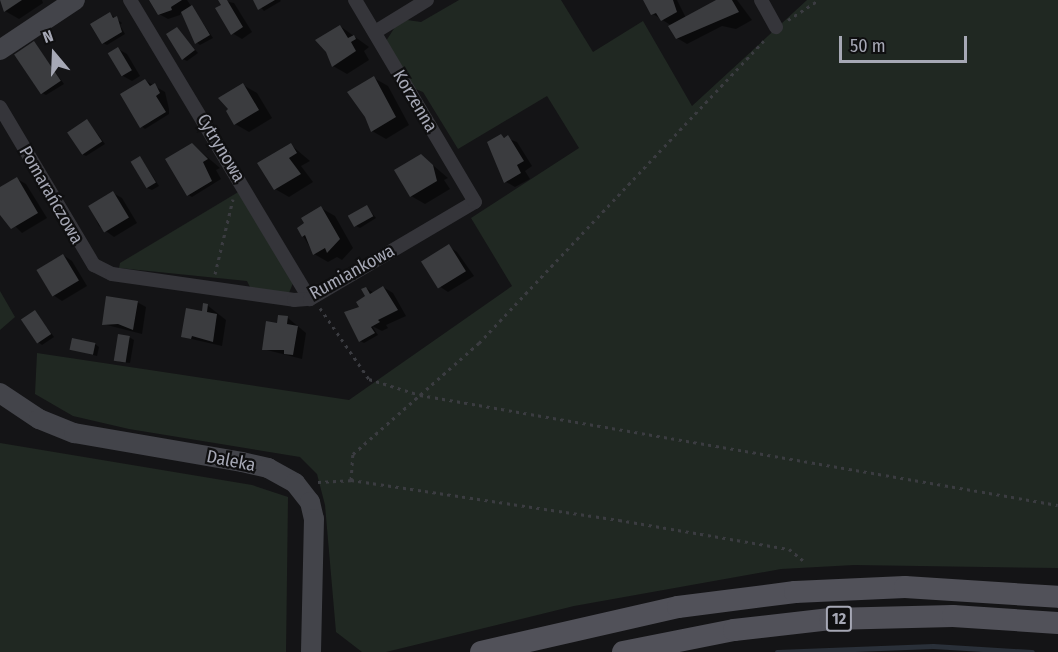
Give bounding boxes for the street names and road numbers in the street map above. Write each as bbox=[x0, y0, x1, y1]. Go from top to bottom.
street label: Korzenna bbox=[388, 66, 442, 136]
street label: Cytrynowa bbox=[192, 110, 250, 186]
street label: Pomarańczowa bbox=[14, 142, 88, 248]
street label: Rumiankowa bbox=[306, 240, 398, 304]
street label: Daleka bbox=[205, 446, 257, 476]
road number: 12 bbox=[826, 606, 852, 632]

